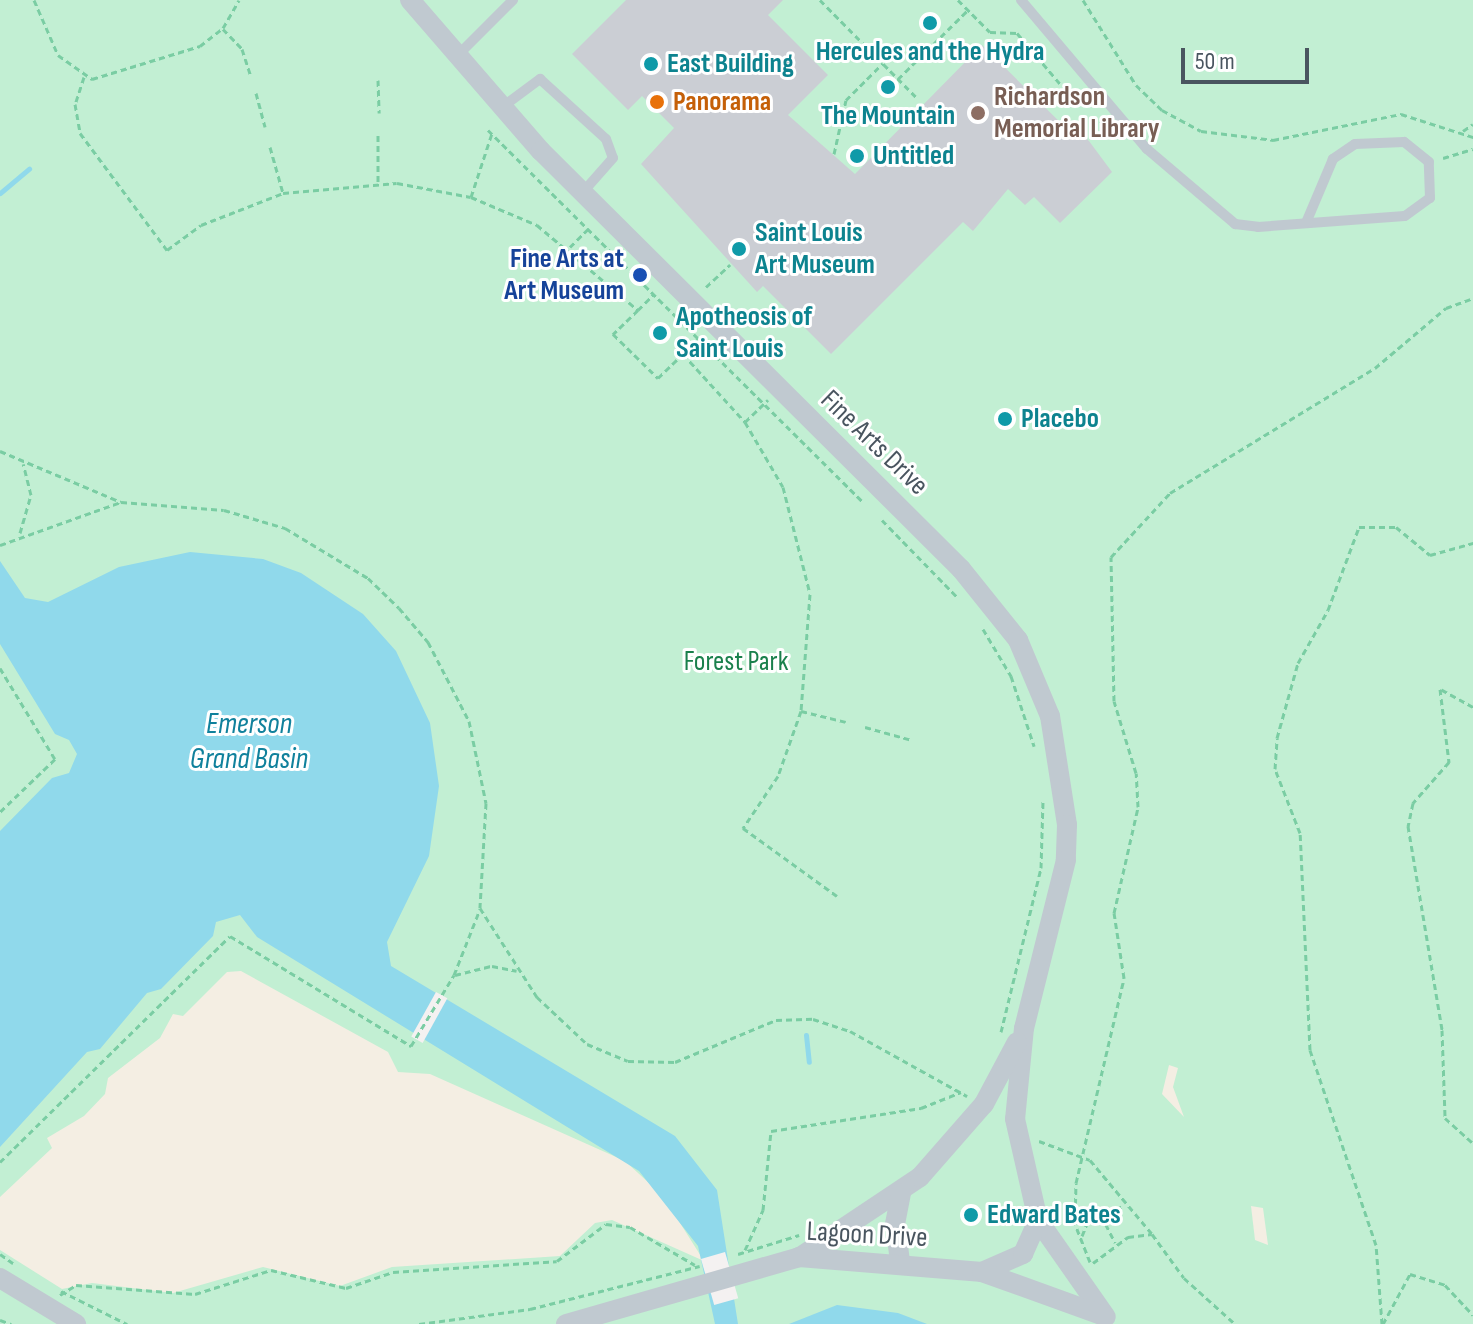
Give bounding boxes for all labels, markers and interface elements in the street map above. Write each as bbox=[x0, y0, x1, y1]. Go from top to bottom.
marker: Hercules and the Hydra bbox=[921, 14, 939, 32]
scale bar bbox=[1185, 32, 1313, 82]
place label: Hercules and the Hydra bbox=[816, 35, 1044, 69]
place label: East Building bbox=[667, 47, 794, 81]
text: 50 m bbox=[1195, 47, 1235, 76]
marker: East Building bbox=[642, 55, 660, 73]
marker: The Mountain bbox=[879, 78, 897, 96]
place label: Richardson Memorial Library bbox=[994, 80, 1159, 146]
place label: Panorama bbox=[673, 85, 771, 119]
marker: Panorama bbox=[648, 93, 666, 111]
place label: The Mountain bbox=[821, 99, 955, 133]
marker: Richardson Memorial Library bbox=[969, 104, 987, 122]
place label: Untitled bbox=[873, 139, 954, 173]
marker: Untitled bbox=[848, 147, 866, 165]
place label: Saint Louis Art Museum bbox=[755, 216, 875, 282]
marker: Saint Louis Art Museum bbox=[730, 240, 748, 258]
place label: Fine Arts at Art Museum bbox=[504, 242, 624, 308]
marker: Fine Arts at Art Museum bbox=[631, 266, 649, 284]
place label: Apotheosis of Saint Louis bbox=[676, 300, 812, 366]
marker: Apotheosis of Saint Louis bbox=[651, 324, 669, 342]
street label: Fine Arts Drive bbox=[813, 383, 935, 503]
place label: Placebo bbox=[1021, 402, 1099, 436]
marker: Placebo bbox=[996, 410, 1014, 428]
park label: Forest Park bbox=[684, 645, 788, 679]
water label: Emerson Grand Basin bbox=[190, 706, 308, 776]
place label: Edward Bates bbox=[987, 1198, 1121, 1232]
marker: Edward Bates bbox=[962, 1206, 980, 1224]
street label: Lagoon Drive bbox=[806, 1215, 928, 1255]

